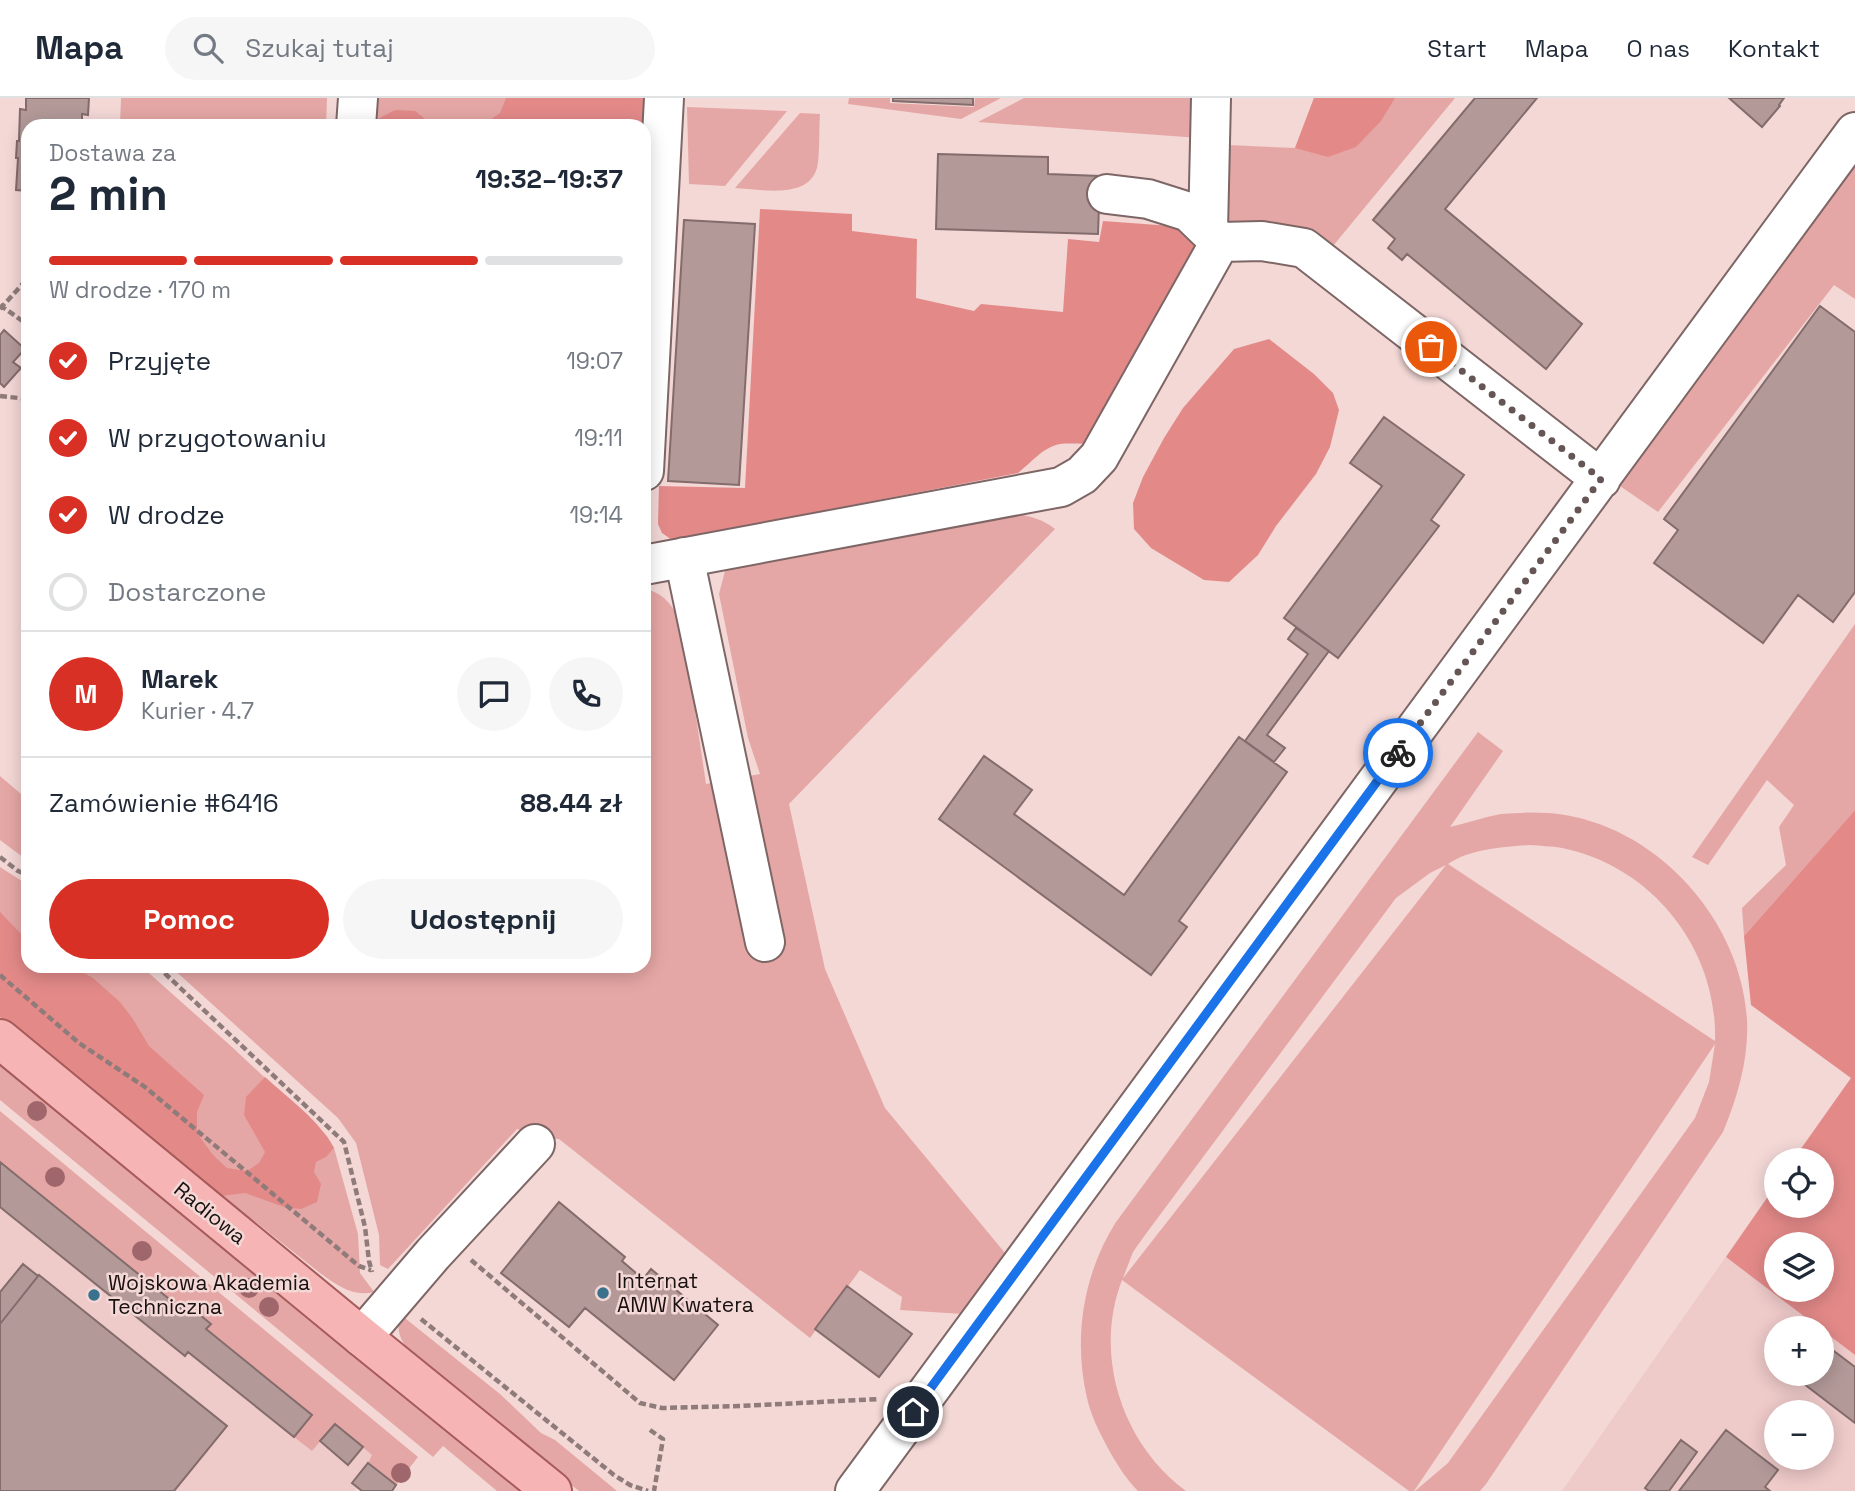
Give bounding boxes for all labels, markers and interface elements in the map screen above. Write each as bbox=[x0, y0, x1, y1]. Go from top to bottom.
search box bbox=[165, 17, 655, 80]
text: Mapa bbox=[35, 27, 123, 69]
icon: search bbox=[189, 29, 227, 67]
text: Szukaj tutaj bbox=[245, 31, 394, 65]
text: Start bbox=[1427, 33, 1487, 64]
text: Mapa bbox=[1525, 33, 1589, 64]
text: O nas bbox=[1627, 33, 1690, 64]
text: Kontakt bbox=[1728, 33, 1820, 64]
text: Dostawa za bbox=[49, 138, 176, 168]
text: 19:32–19:37 bbox=[475, 162, 623, 196]
text: 2 min bbox=[49, 165, 168, 223]
text: W drodze · 170 m bbox=[49, 275, 231, 305]
pin bbox=[1401, 317, 1461, 377]
icon: bag bbox=[1412, 328, 1450, 366]
icon: check bbox=[49, 342, 87, 380]
text: Przyjęte bbox=[108, 344, 211, 378]
text: 19:07 bbox=[566, 346, 623, 376]
icon: check bbox=[49, 419, 87, 457]
text: W przygotowaniu bbox=[108, 421, 327, 455]
text: 19:11 bbox=[574, 423, 623, 453]
icon: check bbox=[49, 496, 87, 534]
text: W drodze bbox=[108, 498, 225, 532]
text: 19:14 bbox=[570, 500, 623, 530]
text: Dostarczone bbox=[108, 575, 266, 609]
button: chat bbox=[457, 657, 531, 731]
button: phone bbox=[549, 657, 623, 731]
text: Marek bbox=[141, 662, 218, 696]
text: M bbox=[75, 677, 97, 711]
text: Kurier · 4.7 bbox=[141, 696, 254, 726]
courier bbox=[1363, 718, 1433, 788]
icon: bike bbox=[1379, 734, 1417, 772]
text: Zamówienie #6416 bbox=[49, 786, 279, 820]
text: 88.44 zł bbox=[520, 786, 623, 820]
button: Pomoc bbox=[49, 879, 329, 959]
button: Udostępnij bbox=[343, 879, 623, 959]
map controls bbox=[1764, 1148, 1834, 1470]
button: locate bbox=[1764, 1148, 1834, 1218]
street label: Radiowa bbox=[169, 1175, 252, 1250]
button: layers bbox=[1764, 1232, 1834, 1302]
place label: Internat AMW Kwatera bbox=[617, 1267, 754, 1318]
place label: Wojskowa Akademia Techniczna bbox=[108, 1269, 310, 1320]
marker: Internat AMW Kwatera bbox=[595, 1285, 611, 1301]
marker: Wojskowa Akademia Techniczna bbox=[86, 1287, 102, 1303]
button: + bbox=[1764, 1316, 1834, 1386]
pin bbox=[883, 1382, 943, 1442]
icon: home bbox=[894, 1393, 932, 1431]
button: − bbox=[1764, 1400, 1834, 1470]

